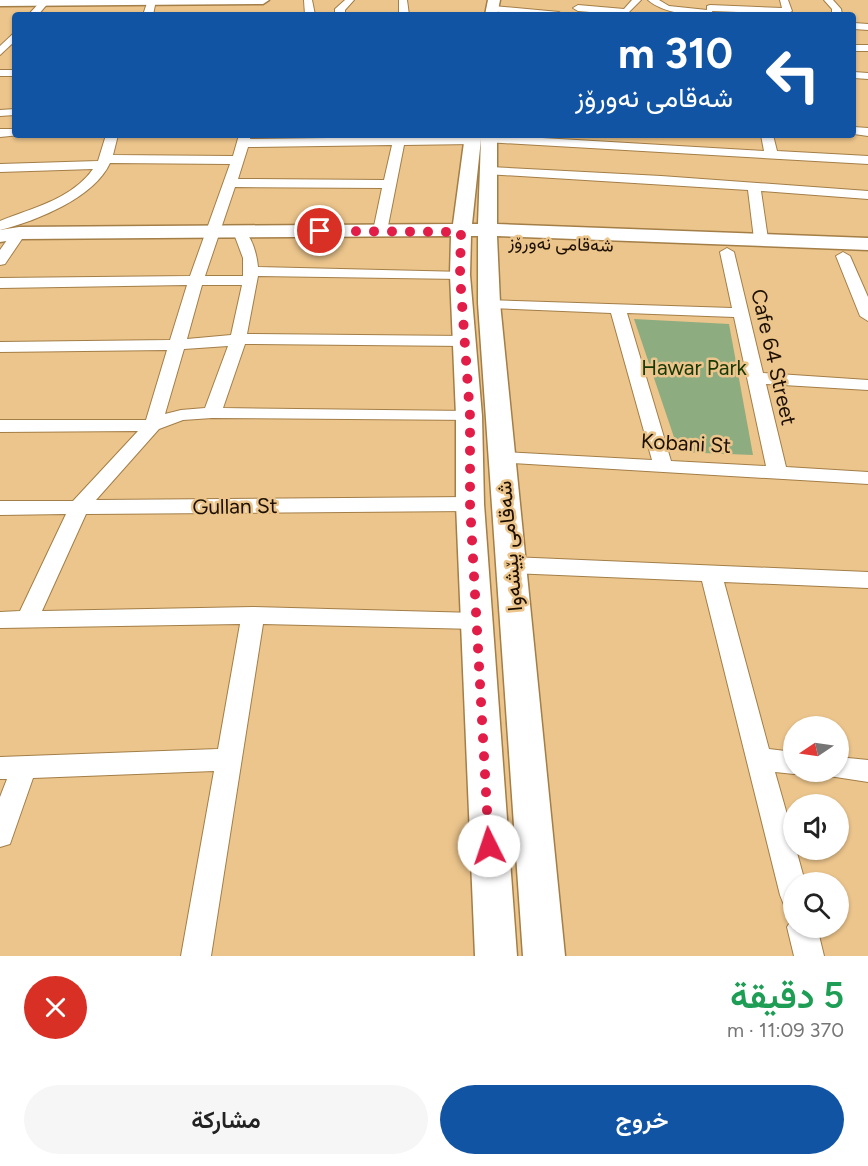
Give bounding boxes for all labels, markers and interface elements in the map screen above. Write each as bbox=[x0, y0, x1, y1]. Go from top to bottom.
text: 310 m bbox=[618, 28, 733, 79]
icon: left bbox=[754, 36, 832, 114]
text: شەقامی نەورۆز bbox=[575, 81, 733, 114]
pin bbox=[294, 205, 345, 256]
icon: arrive bbox=[303, 214, 336, 247]
street label: شەقامی نەورۆز bbox=[507, 231, 614, 257]
street label: Cafe 64 Street bbox=[746, 286, 802, 428]
park label: Hawar Park bbox=[641, 355, 748, 380]
street label: Kobani St bbox=[640, 428, 732, 458]
street label: شەقامی پێشەوا bbox=[491, 480, 529, 612]
street label: Gullan St bbox=[192, 493, 278, 519]
north arrow bbox=[783, 716, 849, 782]
map controls bbox=[783, 716, 849, 938]
button: sound bbox=[783, 794, 849, 860]
position arrow bbox=[457, 814, 521, 878]
button: search bbox=[783, 872, 849, 938]
text: 5 دقيقة bbox=[730, 974, 844, 1017]
button: close bbox=[24, 976, 87, 1039]
text: 370 m · 11:09 bbox=[727, 1018, 844, 1042]
button: مشاركة bbox=[24, 1085, 428, 1154]
button: خروج bbox=[440, 1085, 844, 1154]

